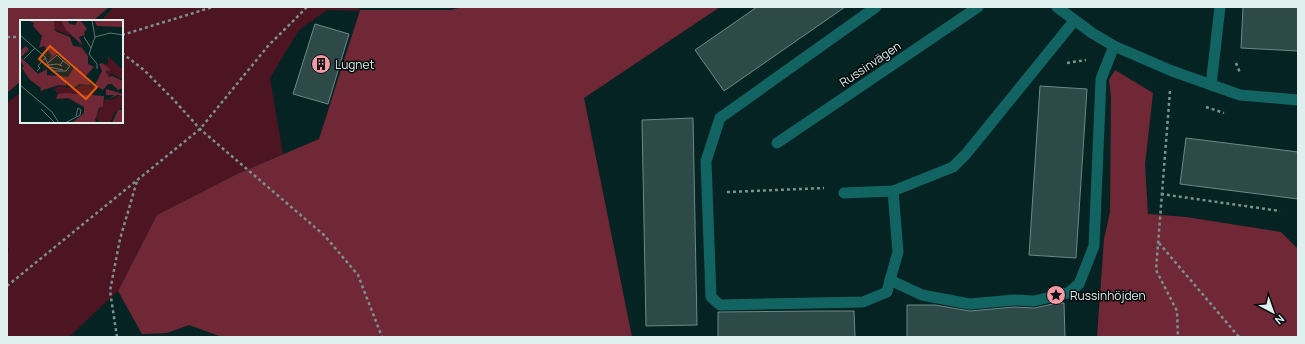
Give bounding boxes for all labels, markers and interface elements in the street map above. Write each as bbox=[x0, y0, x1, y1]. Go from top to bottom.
inset map bbox=[20, 20, 123, 123]
street label: Russinvägen bbox=[836, 37, 904, 91]
building icon: Lugnet bbox=[310, 53, 332, 75]
place label: Lugnet bbox=[335, 56, 374, 73]
place icon: Russinhöjden bbox=[1045, 284, 1067, 306]
place label: Russinhöjden bbox=[1070, 287, 1146, 304]
north arrow bbox=[1253, 292, 1293, 332]
text: N bbox=[1272, 312, 1288, 328]

